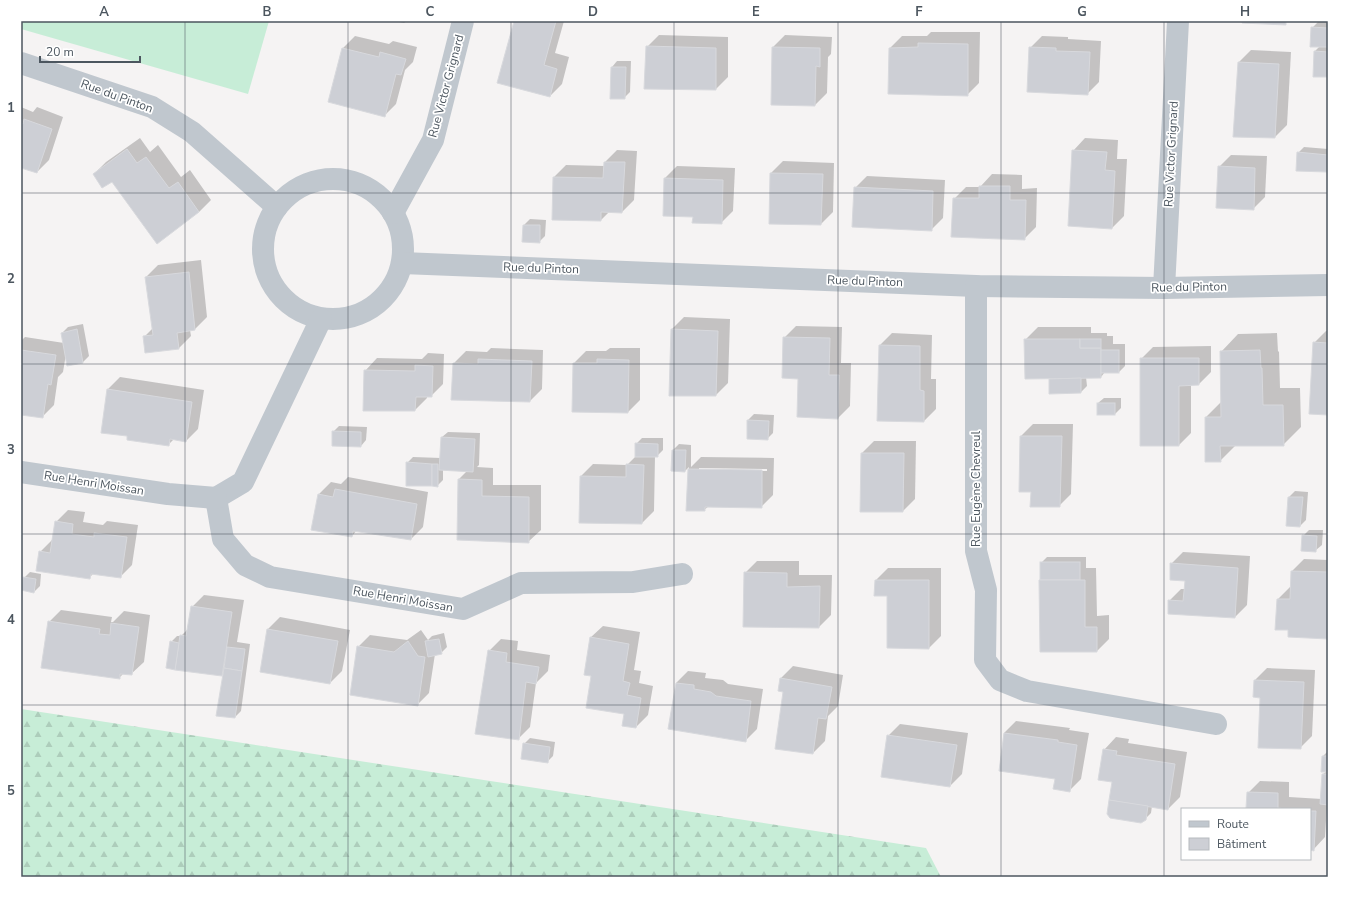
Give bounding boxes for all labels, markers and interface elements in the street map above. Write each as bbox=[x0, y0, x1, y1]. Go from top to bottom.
text: A bbox=[99, 3, 109, 21]
text: B bbox=[263, 3, 272, 21]
text: C bbox=[426, 3, 435, 21]
text: D bbox=[588, 3, 598, 21]
text: E bbox=[752, 3, 760, 21]
text: F bbox=[915, 3, 923, 21]
text: G bbox=[1077, 3, 1087, 21]
text: H bbox=[1240, 3, 1250, 21]
street label: Rue Victor Grignard bbox=[425, 33, 467, 139]
scale bar bbox=[40, 38, 140, 64]
text: 20 m bbox=[46, 44, 74, 60]
street label: Rue du Pinton bbox=[79, 76, 155, 116]
text: 1 bbox=[7, 99, 15, 117]
street label: Rue Victor Grignard bbox=[1160, 101, 1182, 207]
street label: Rue du Pinton bbox=[503, 259, 579, 277]
text: 2 bbox=[7, 270, 15, 288]
street label: Rue du Pinton bbox=[827, 272, 903, 290]
street label: Rue du Pinton bbox=[1151, 278, 1227, 296]
street label: Rue Eugène Chevreul bbox=[968, 431, 984, 547]
text: 3 bbox=[7, 441, 15, 459]
street label: Rue Henri Moissan bbox=[43, 467, 145, 499]
street label: Rue Henri Moissan bbox=[352, 582, 454, 616]
text: 4 bbox=[7, 611, 15, 629]
text: 5 bbox=[7, 782, 15, 800]
legend bbox=[1181, 808, 1311, 860]
text: Route bbox=[1217, 816, 1249, 832]
text: Bâtiment bbox=[1217, 836, 1267, 852]

